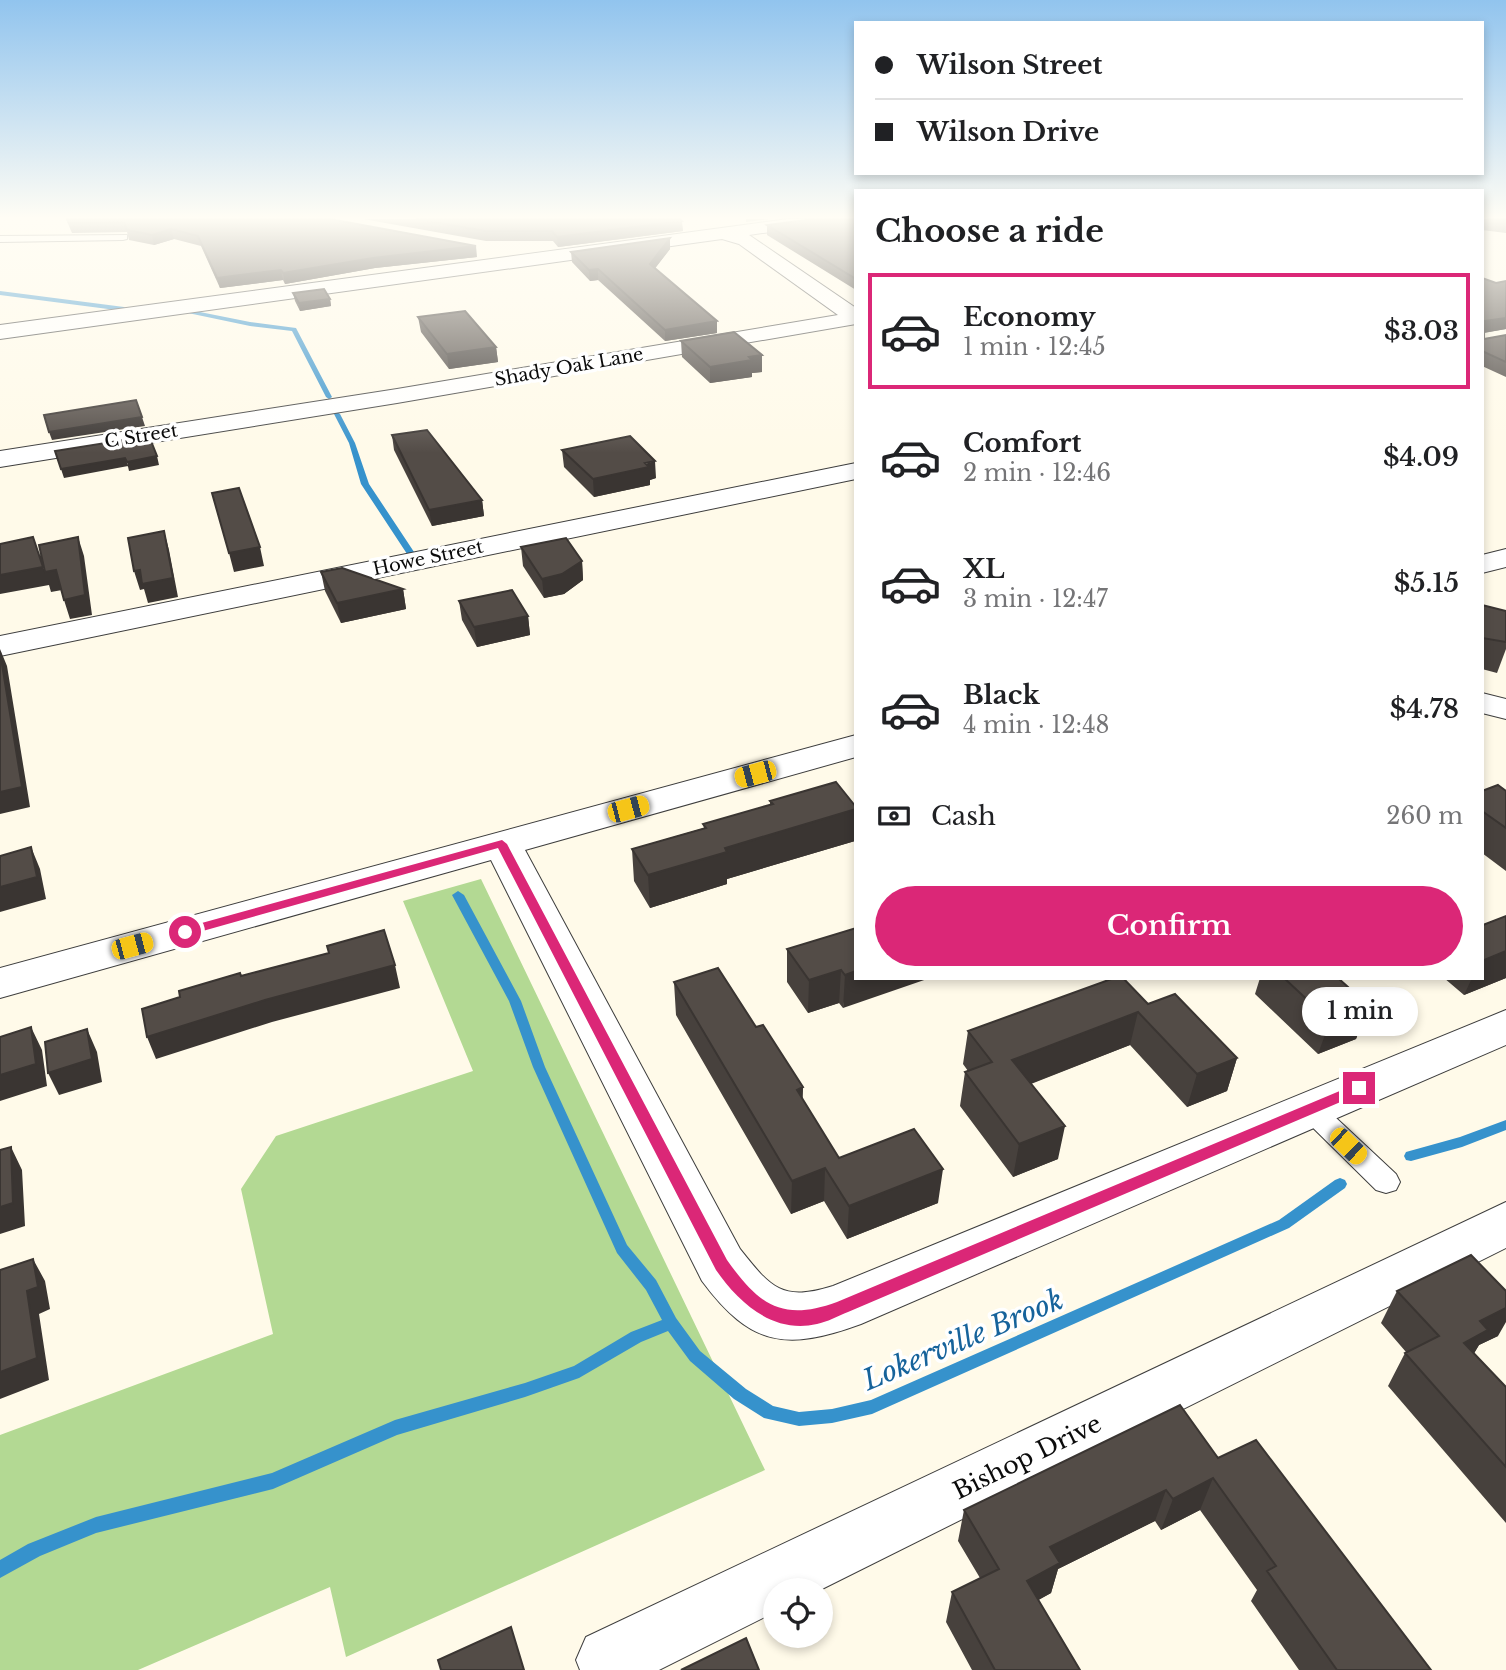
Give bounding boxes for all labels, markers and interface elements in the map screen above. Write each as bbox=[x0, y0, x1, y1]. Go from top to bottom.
text: Wilson Street bbox=[917, 49, 1102, 81]
text: Wilson Drive bbox=[917, 116, 1099, 148]
text: Choose a ride bbox=[875, 211, 1104, 251]
icon: car bbox=[879, 300, 942, 363]
text: Economy bbox=[963, 301, 1096, 333]
text: $3.03 bbox=[1384, 315, 1459, 347]
text: 1 min · 12:45 bbox=[963, 333, 1106, 361]
street label: Shady Oak Lane bbox=[493, 343, 645, 391]
street label: C Street bbox=[103, 419, 179, 453]
icon: car bbox=[879, 426, 942, 489]
text: Comfort bbox=[963, 427, 1081, 459]
text: $4.09 bbox=[1383, 441, 1459, 473]
text: 2 min · 12:46 bbox=[963, 459, 1111, 487]
street label: Howe Street bbox=[371, 536, 485, 580]
icon: car bbox=[879, 552, 942, 615]
text: XL bbox=[963, 553, 1005, 585]
text: $5.15 bbox=[1394, 567, 1459, 599]
text: 3 min · 12:47 bbox=[963, 585, 1108, 613]
icon: car bbox=[879, 678, 942, 741]
text: Black bbox=[963, 679, 1040, 711]
text: $4.78 bbox=[1390, 693, 1459, 725]
text: 4 min · 12:48 bbox=[963, 711, 1110, 739]
car bbox=[732, 758, 779, 790]
car bbox=[605, 793, 652, 825]
icon: cash bbox=[875, 797, 913, 835]
text: Cash bbox=[931, 800, 996, 832]
text: 260 m bbox=[1386, 802, 1463, 830]
button: Confirm bbox=[875, 886, 1463, 966]
route start bbox=[169, 916, 201, 948]
car bbox=[109, 930, 156, 962]
callout: 1 min bbox=[1301, 986, 1417, 1036]
text: 1 min bbox=[1327, 997, 1393, 1025]
route end bbox=[1343, 1072, 1375, 1104]
car bbox=[1326, 1124, 1371, 1168]
water label: Lokerville Brook bbox=[856, 1282, 1069, 1398]
street label: Bishop Drive bbox=[948, 1409, 1106, 1505]
map controls bbox=[763, 1578, 833, 1648]
button: locate bbox=[763, 1578, 833, 1648]

